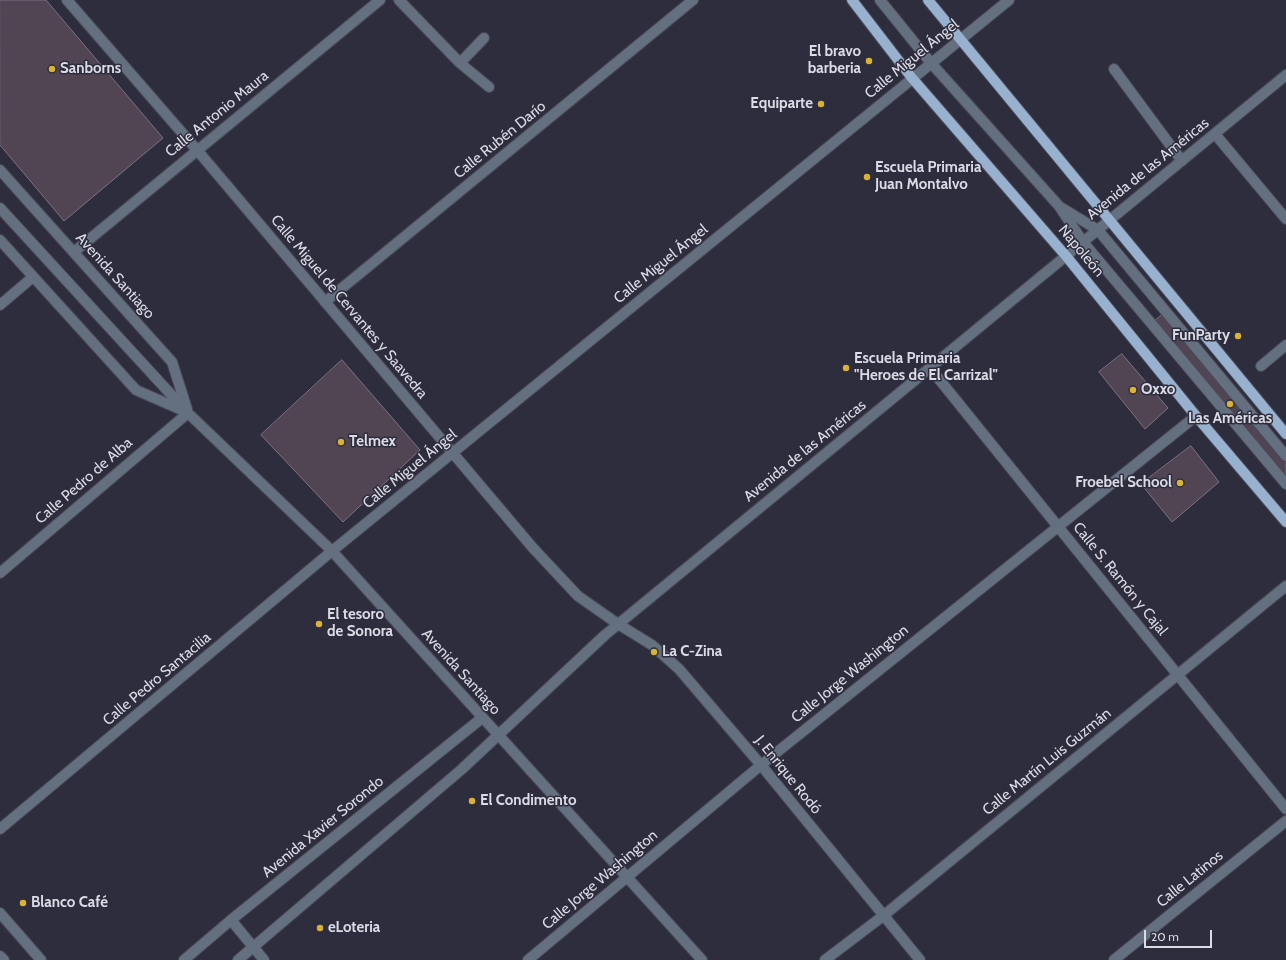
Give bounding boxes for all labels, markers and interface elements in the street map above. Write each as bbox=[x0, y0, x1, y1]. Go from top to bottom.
street label: Calle Miguel Ángel bbox=[861, 16, 963, 102]
place label: El bravo barberia bbox=[808, 43, 861, 78]
marker: El bravo barberia bbox=[864, 56, 874, 66]
place label: Sanborns bbox=[60, 60, 121, 78]
marker: Sanborns bbox=[47, 64, 57, 74]
street label: Calle Antonio Maura bbox=[162, 67, 272, 161]
place label: Equiparte bbox=[750, 95, 813, 113]
street label: Calle Rubén Darío bbox=[450, 97, 550, 183]
marker: Equiparte bbox=[816, 99, 826, 109]
street label: Avenida de las Américas bbox=[1083, 114, 1213, 224]
place label: Escuela Primaria Juan Montalvo bbox=[875, 159, 981, 194]
marker: Escuela Primaria Juan Montalvo bbox=[862, 172, 872, 182]
street label: Calle Miguel de Cervantes y Saavedra bbox=[267, 211, 431, 403]
street label: Calle Miguel Ángel bbox=[610, 221, 712, 307]
street label: Napoleón bbox=[1054, 221, 1108, 281]
street label: Avenida Santiago bbox=[72, 229, 158, 323]
place label: FunParty bbox=[1172, 327, 1230, 345]
marker: FunParty bbox=[1233, 331, 1243, 341]
place label: Escuela Primaria "Heroes de El Carrizal" bbox=[854, 350, 998, 385]
marker: Escuela Primaria "Heroes de El Carrizal" bbox=[841, 363, 851, 373]
place label: Oxxo bbox=[1141, 381, 1175, 399]
marker: Oxxo bbox=[1128, 385, 1138, 395]
street label: Avenida de las Américas bbox=[740, 396, 870, 506]
marker: Las Américas bbox=[1225, 399, 1235, 409]
place label: Las Américas bbox=[1188, 410, 1272, 428]
street label: Calle Miguel Ángel bbox=[359, 426, 461, 512]
place label: Telmex bbox=[349, 433, 396, 451]
street label: Calle Pedro de Alba bbox=[32, 434, 136, 528]
marker: Telmex bbox=[336, 437, 346, 447]
place label: Froebel School bbox=[1075, 474, 1172, 492]
marker: Froebel School bbox=[1175, 478, 1185, 488]
street label: Calle S. Ramón y Cajal bbox=[1069, 519, 1171, 639]
place label: El tesoro de Sonora bbox=[327, 606, 393, 641]
marker: El tesoro de Sonora bbox=[314, 619, 324, 629]
street label: Calle Jorge Washington bbox=[788, 621, 912, 727]
street label: Avenida Santiago bbox=[418, 625, 504, 719]
street label: Calle Pedro Santacilia bbox=[99, 629, 215, 729]
place label: La C-Zina bbox=[662, 643, 722, 661]
marker: La C-Zina bbox=[649, 647, 659, 657]
street label: Calle Martín Luis Guzmán bbox=[979, 705, 1115, 819]
street label: J. Enrique Rodó bbox=[751, 732, 825, 818]
street label: Avenida Xavier Sorondo bbox=[259, 772, 387, 882]
place label: El Condimento bbox=[480, 792, 576, 810]
marker: El Condimento bbox=[467, 796, 477, 806]
street label: Calle Jorge Washington bbox=[539, 826, 661, 934]
street label: Calle Latinos bbox=[1153, 847, 1227, 911]
place label: Blanco Café bbox=[31, 894, 108, 912]
marker: Blanco Café bbox=[18, 898, 28, 908]
place label: eLoteria bbox=[328, 919, 380, 937]
scale bar bbox=[1146, 922, 1214, 948]
marker: eLoteria bbox=[315, 923, 325, 933]
text: 20 m bbox=[1151, 929, 1179, 944]

